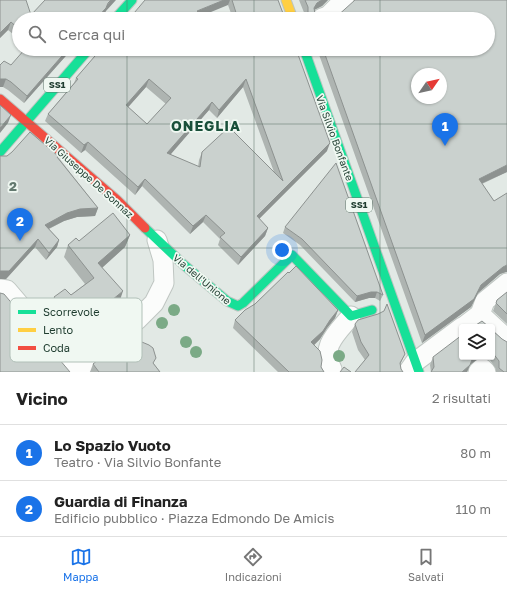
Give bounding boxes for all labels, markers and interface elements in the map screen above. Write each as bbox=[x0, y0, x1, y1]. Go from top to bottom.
search box bbox=[12, 12, 495, 56]
icon: search bbox=[26, 23, 48, 45]
text: Cerca qui bbox=[58, 25, 125, 43]
north arrow bbox=[411, 68, 447, 104]
road number: SS1 bbox=[44, 78, 70, 92]
street label: Via Silvio Bonfante bbox=[314, 94, 356, 183]
pin: 1 bbox=[432, 113, 458, 146]
district label: ONEGLIA bbox=[171, 117, 241, 134]
street label: Via Giuseppe De Sonnaz bbox=[42, 134, 136, 220]
text: 2 bbox=[9, 178, 17, 194]
road number: SS1 bbox=[346, 198, 372, 212]
pin: 2 bbox=[7, 208, 33, 241]
your location bbox=[272, 240, 292, 260]
street label: Via dell'Unione bbox=[171, 251, 233, 307]
legend bbox=[10, 298, 142, 362]
text: Scorrevole bbox=[43, 305, 100, 318]
text: Lento bbox=[43, 323, 74, 336]
map controls bbox=[459, 324, 495, 360]
button: layers bbox=[459, 324, 495, 360]
text: Coda bbox=[43, 341, 70, 354]
text: Vicino bbox=[16, 388, 68, 409]
text: 2 risultati bbox=[432, 390, 491, 406]
text: Lo Spazio Vuoto bbox=[54, 436, 171, 454]
text: 1 bbox=[26, 445, 32, 461]
text: 80 m bbox=[460, 445, 491, 461]
text: Teatro · Via Silvio Bonfante bbox=[54, 454, 221, 470]
text: Guardia di Finanza bbox=[54, 492, 187, 510]
text: 2 bbox=[25, 501, 33, 517]
text: 110 m bbox=[456, 501, 491, 517]
text: Edificio pubblico · Piazza Edmondo De Amicis bbox=[54, 510, 334, 526]
tab: Mappa bbox=[63, 546, 99, 583]
tab: Indicazioni bbox=[225, 546, 282, 583]
tab: Salvati bbox=[408, 546, 444, 583]

